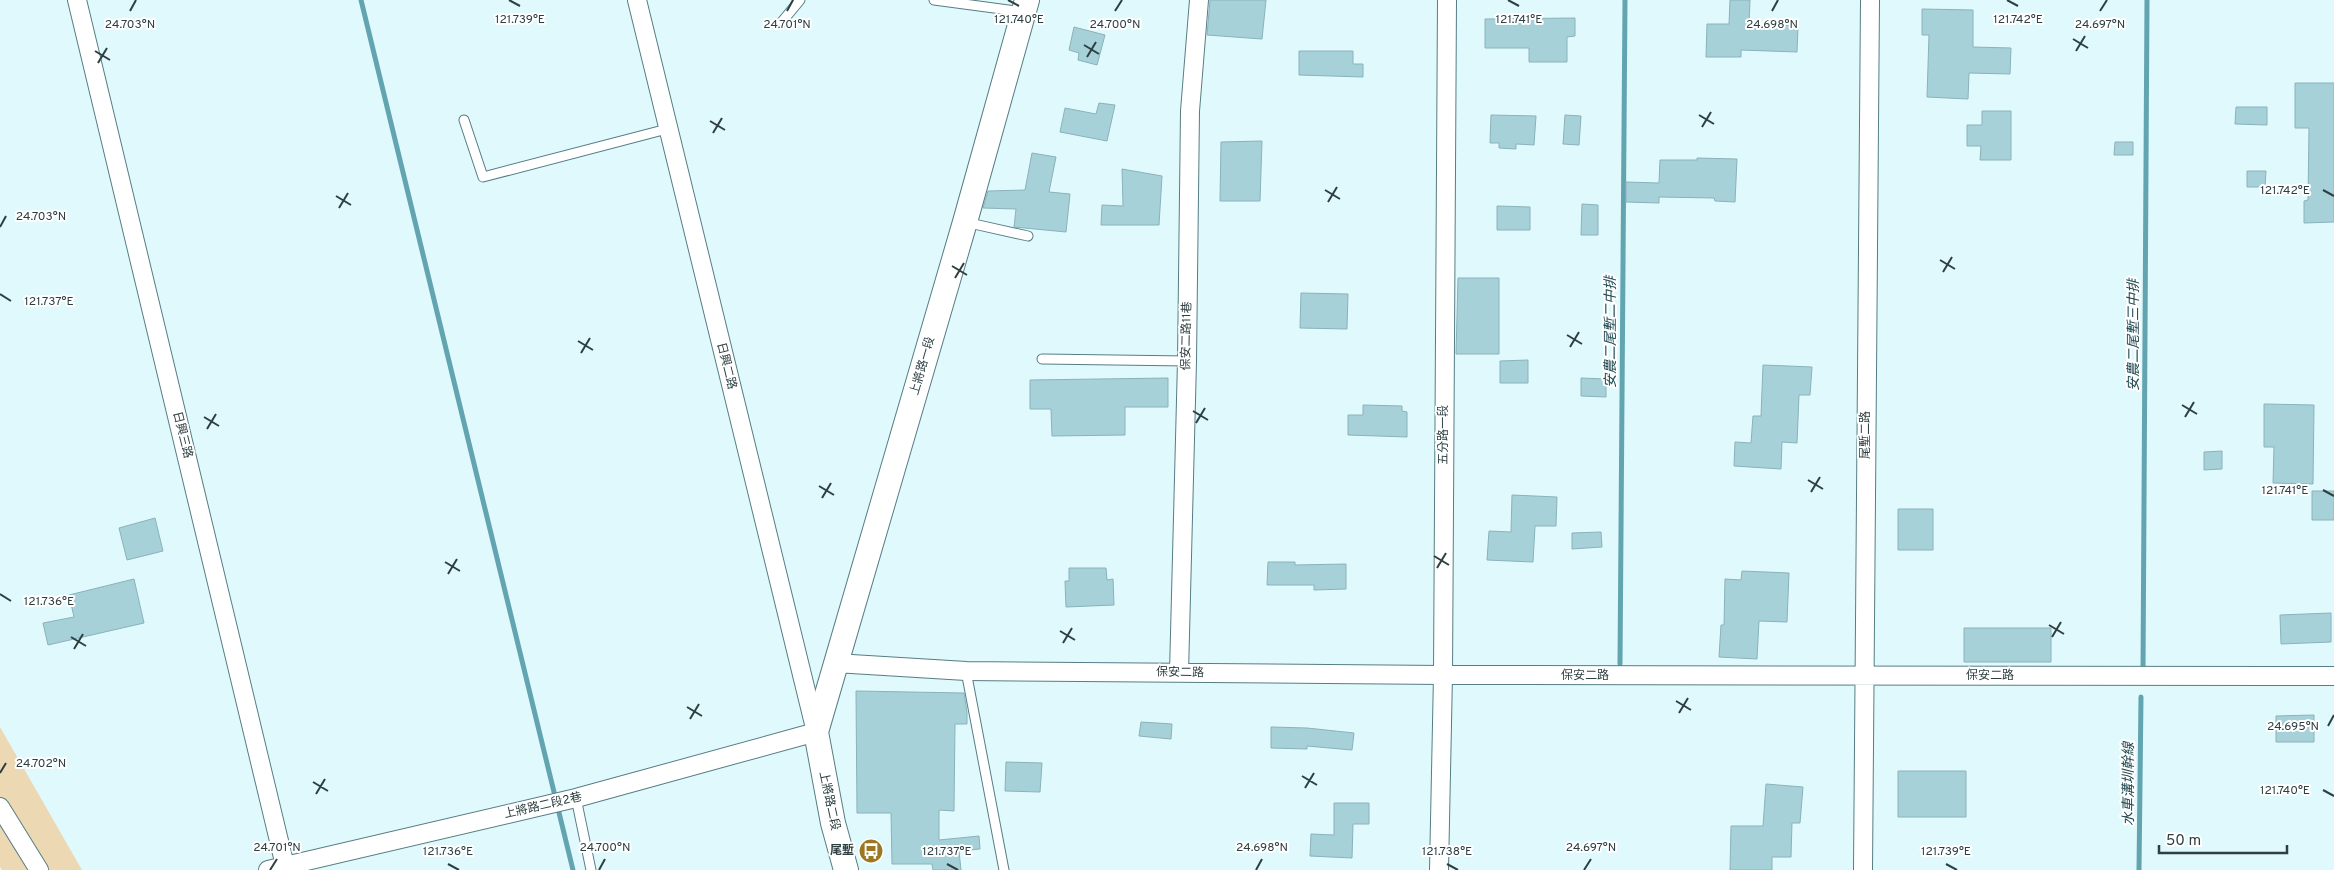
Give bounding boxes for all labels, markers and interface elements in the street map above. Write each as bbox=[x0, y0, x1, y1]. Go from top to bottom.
text: 121.739°E bbox=[495, 12, 545, 28]
text: 121.740°E bbox=[994, 12, 1044, 28]
text: 121.741°E bbox=[1496, 12, 1542, 28]
text: 121.742°E bbox=[1993, 12, 2043, 28]
text: 24.703°N bbox=[105, 17, 155, 33]
text: 24.701°N bbox=[763, 17, 811, 33]
text: 24.700°N bbox=[1090, 17, 1140, 33]
text: 24.698°N bbox=[1746, 17, 1798, 33]
text: 24.697°N bbox=[2075, 17, 2125, 33]
text: 121.742°E bbox=[2260, 183, 2310, 199]
text: 24.703°N bbox=[16, 209, 66, 225]
water label: 安農二尾塹二中排 bbox=[1603, 274, 1620, 388]
water label: 安農二尾塹三中排 bbox=[2126, 277, 2143, 391]
text: 121.737°E bbox=[24, 294, 74, 310]
street label: 保安二路11巷 bbox=[1178, 301, 1196, 371]
street label: 上將路一段 bbox=[907, 335, 939, 397]
street label: 日興二路 bbox=[712, 341, 740, 391]
street label: 五分路一段 bbox=[1436, 405, 1452, 465]
street label: 日興三路 bbox=[168, 410, 196, 460]
street label: 尾塹二路 bbox=[1858, 411, 1874, 459]
text: 121.741°E bbox=[2262, 483, 2308, 499]
text: 121.736°E bbox=[24, 594, 74, 610]
street label: 保安二路 bbox=[1156, 665, 1204, 681]
street label: 保安二路 bbox=[1561, 668, 1609, 684]
street label: 保安二路 bbox=[1966, 668, 2014, 684]
text: 24.695°N bbox=[2267, 719, 2319, 735]
water label: 水車溝圳幹線 bbox=[2121, 740, 2138, 826]
text: 24.702°N bbox=[16, 756, 66, 772]
street label: 上將路二段 bbox=[815, 770, 843, 832]
text: 121.740°E bbox=[2260, 783, 2310, 799]
street label: 上將路二段2巷 bbox=[503, 789, 583, 823]
scale bar bbox=[2159, 822, 2286, 854]
text: 50 m bbox=[2166, 832, 2201, 851]
bus stop icon: 尾塹 bbox=[858, 838, 884, 864]
text: 24.701°N bbox=[253, 840, 301, 856]
text: 24.700°N bbox=[580, 840, 630, 856]
text: 24.698°N bbox=[1236, 840, 1288, 856]
text: 24.697°N bbox=[1566, 840, 1616, 856]
place label: 尾塹 bbox=[830, 843, 854, 859]
text: 121.736°E bbox=[423, 844, 473, 860]
text: 121.737°E bbox=[922, 844, 972, 860]
text: 121.738°E bbox=[1422, 844, 1472, 860]
text: 121.739°E bbox=[1921, 844, 1971, 860]

